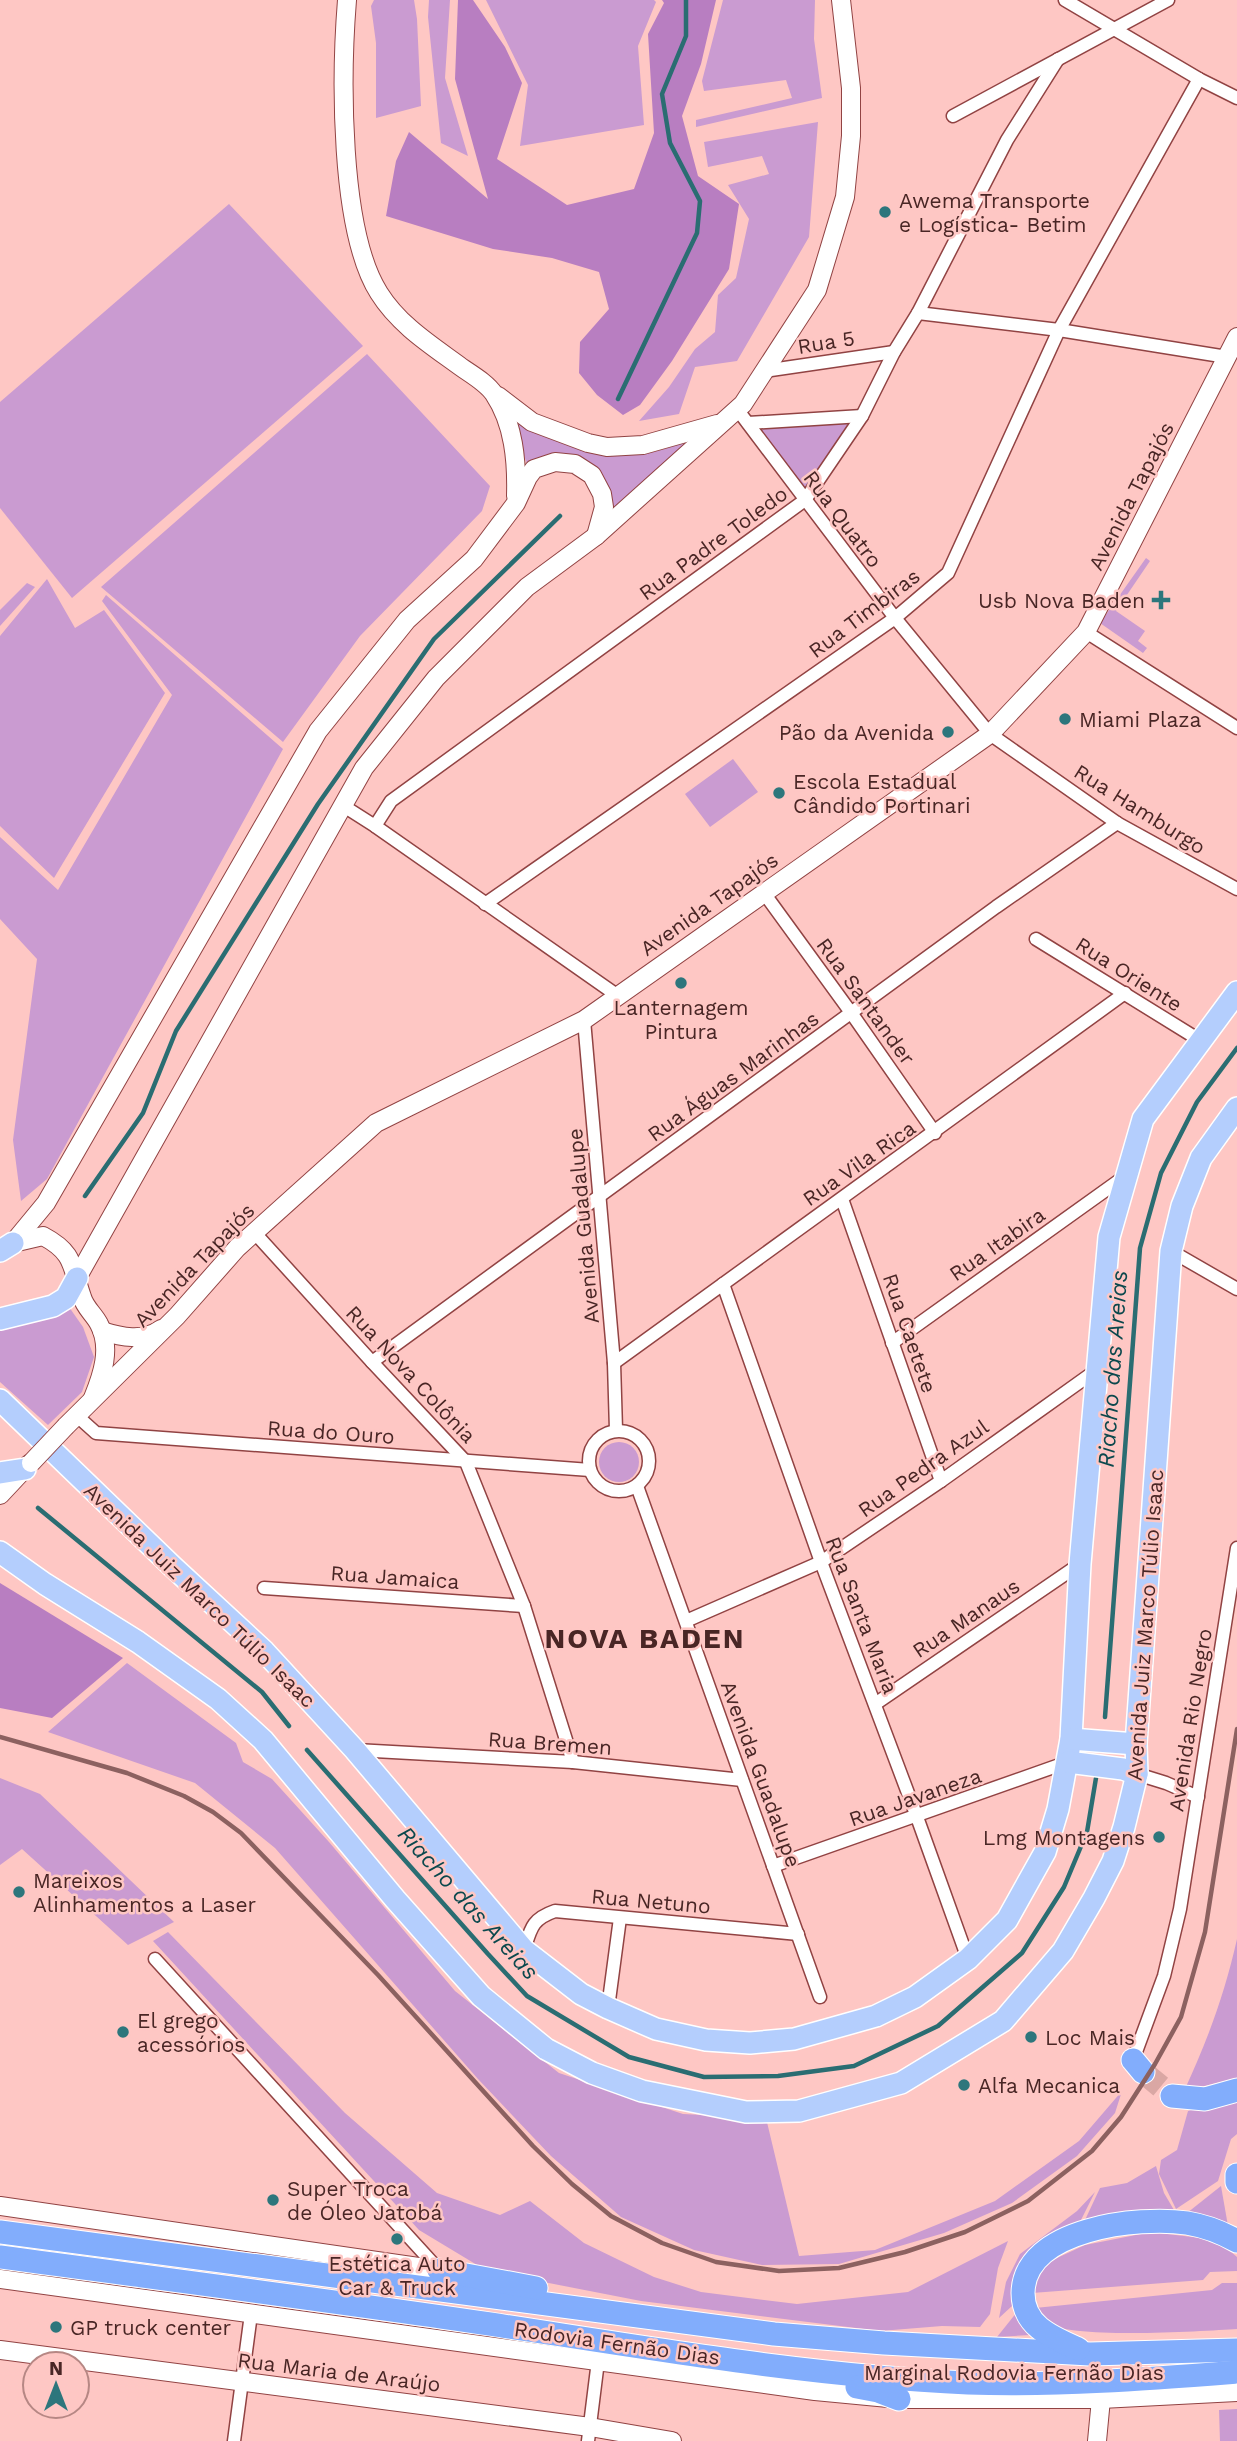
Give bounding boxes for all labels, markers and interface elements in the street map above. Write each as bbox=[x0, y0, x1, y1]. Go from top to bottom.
place label: Awema Transporte e Logística- Betim bbox=[899, 188, 1090, 237]
marker: Awema Transporte e Logística- Betim bbox=[877, 204, 893, 220]
street label: Rua 5 bbox=[796, 325, 856, 359]
street label: Avenida Tapajós bbox=[1083, 418, 1179, 574]
street label: Rua Quatro bbox=[798, 466, 888, 572]
street label: Rua Padre Toledo bbox=[634, 481, 792, 605]
street label: Rua Timbiras bbox=[804, 563, 924, 663]
place label: Usb Nova Baden bbox=[978, 588, 1145, 613]
marker: Usb Nova Baden bbox=[1151, 590, 1171, 610]
place label: Miami Plaza bbox=[1079, 707, 1202, 732]
marker: Miami Plaza bbox=[1057, 711, 1073, 727]
place label: Pão da Avenida bbox=[779, 720, 934, 745]
marker: Pão da Avenida bbox=[940, 724, 956, 740]
street label: Rua Hamburgo bbox=[1070, 759, 1210, 859]
place label: Escola Estadual Cândido Portinari bbox=[793, 769, 971, 818]
marker: Escola Estadual Cândido Portinari bbox=[771, 785, 787, 801]
street label: Avenida Tapajós bbox=[635, 847, 783, 961]
street label: Rua Oriente bbox=[1071, 931, 1187, 1017]
street label: Rua Santander bbox=[812, 933, 921, 1070]
marker: Lanternagem Pintura bbox=[673, 975, 689, 991]
place label: Lanternagem Pintura bbox=[614, 995, 748, 1044]
street label: Rua Águas Marinhas bbox=[643, 1006, 823, 1146]
street label: Rua Vila Rica bbox=[798, 1115, 920, 1211]
street label: Avenida Guadalupe bbox=[562, 1127, 604, 1325]
street label: Avenida Tapajós bbox=[128, 1198, 260, 1332]
street label: Rua Itabira bbox=[944, 1202, 1050, 1286]
water label: Riacho das Areias bbox=[1093, 1269, 1133, 1468]
street label: Rua Caetete bbox=[878, 1270, 942, 1396]
street label: Rua Nova Colônia bbox=[341, 1300, 481, 1448]
street label: Rua Pedra Azul bbox=[853, 1413, 994, 1522]
street label: Rua do Ouro bbox=[266, 1415, 396, 1449]
street label: Avenida Juiz Marco Túlio Isaac bbox=[1122, 1468, 1168, 1782]
street label: Avenida Juiz Marco Túlio Isaac bbox=[79, 1478, 321, 1712]
street label: Rua Santa Maria bbox=[821, 1533, 904, 1697]
street label: Rua Jamaica bbox=[330, 1560, 460, 1594]
street label: Rua Manaus bbox=[908, 1573, 1024, 1663]
district label: NOVA BADEN bbox=[545, 1622, 745, 1655]
street label: Avenida Rio Negro bbox=[1163, 1627, 1217, 1813]
street label: Avenida Guadalupe bbox=[716, 1677, 806, 1871]
street label: Rua Bremen bbox=[487, 1726, 613, 1760]
street label: Rua Javaneza bbox=[845, 1763, 985, 1831]
water label: Riacho das Areias bbox=[392, 1821, 544, 1986]
place label: Lmg Montagens bbox=[983, 1825, 1145, 1850]
marker: Lmg Montagens bbox=[1151, 1829, 1167, 1845]
place label: Mareixos Alinhamentos a Laser bbox=[33, 1868, 257, 1917]
street label: Rua Netuno bbox=[590, 1883, 712, 1919]
marker: Mareixos Alinhamentos a Laser bbox=[11, 1884, 27, 1900]
place label: El grego acessórios bbox=[137, 2008, 245, 2057]
marker: El grego acessórios bbox=[115, 2024, 131, 2040]
place label: Loc Mais bbox=[1045, 2025, 1135, 2050]
marker: Loc Mais bbox=[1023, 2029, 1039, 2045]
place label: Alfa Mecanica bbox=[978, 2073, 1120, 2098]
marker: Alfa Mecanica bbox=[956, 2077, 972, 2093]
place label: Super Troca de Óleo Jatobá bbox=[287, 2176, 442, 2225]
marker: Super Troca de Óleo Jatobá bbox=[265, 2192, 281, 2208]
marker: Estética Auto Car & Truck bbox=[389, 2231, 405, 2247]
place label: Estética Auto Car & Truck bbox=[329, 2251, 465, 2300]
place label: GP truck center bbox=[70, 2315, 232, 2340]
street label: Rodovia Fernão Dias bbox=[512, 2316, 722, 2370]
marker: GP truck center bbox=[48, 2319, 64, 2335]
street label: Rua Maria de Araújo bbox=[236, 2347, 442, 2397]
north arrow bbox=[21, 2350, 91, 2420]
text: N bbox=[49, 2357, 63, 2380]
street label: Marginal Rodovia Fernão Dias bbox=[864, 2360, 1164, 2385]

